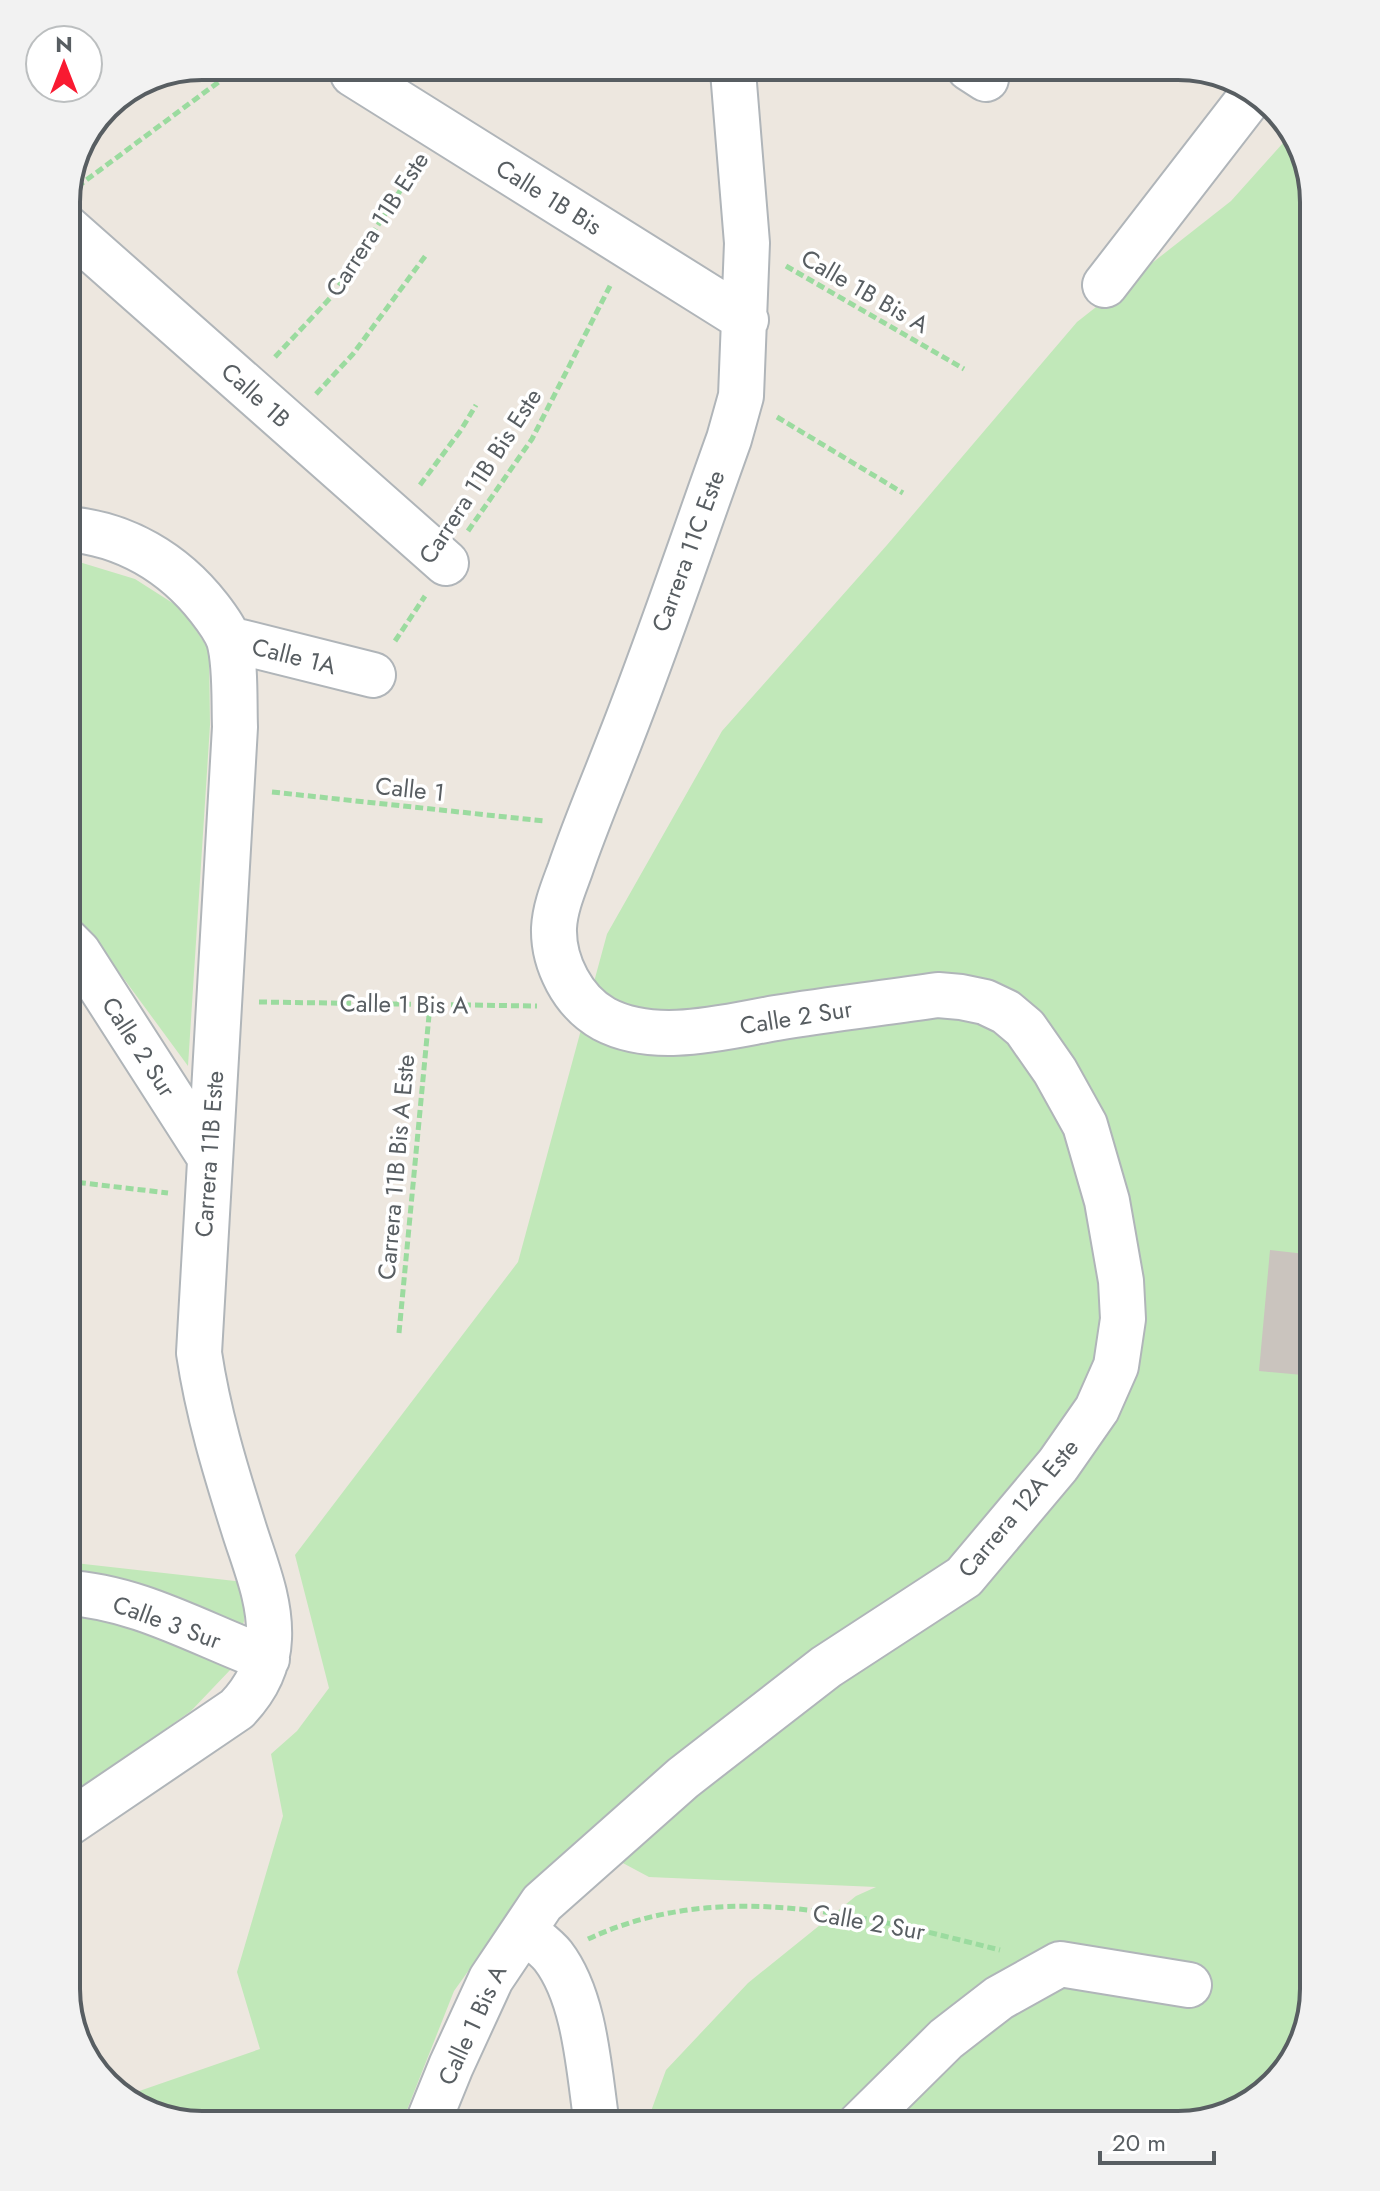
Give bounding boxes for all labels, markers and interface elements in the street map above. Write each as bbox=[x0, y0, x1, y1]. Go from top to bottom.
north arrow bbox=[24, 24, 104, 104]
text: N bbox=[55, 28, 73, 60]
street label: Carrera 11B Este bbox=[317, 145, 437, 303]
street label: Calle 1B Bis bbox=[489, 151, 609, 243]
street label: Calle 1B Bis A bbox=[795, 240, 936, 342]
street label: Calle 1B bbox=[214, 354, 298, 436]
street label: Carrera 11B Bis Este bbox=[410, 381, 550, 571]
street label: Carrera 11C Este bbox=[643, 465, 733, 637]
street label: Calle 1A bbox=[248, 629, 340, 683]
street label: Calle 1 bbox=[374, 768, 446, 810]
street label: Calle 1 Bis A bbox=[339, 985, 469, 1023]
street label: Calle 2 Sur bbox=[93, 990, 185, 1105]
street label: Calle 2 Sur bbox=[737, 991, 856, 1043]
street label: Carrera 11B Bis A Este bbox=[369, 1053, 423, 1281]
street label: Carrera 11B Este bbox=[186, 1070, 232, 1238]
street label: Carrera 12A Este bbox=[949, 1431, 1087, 1585]
street label: Calle 3 Sur bbox=[108, 1586, 227, 1658]
street label: Calle 2 Sur bbox=[810, 1895, 929, 1949]
street label: Calle 1 Bis A bbox=[429, 1959, 515, 2091]
scale bar bbox=[1100, 2115, 1214, 2165]
text: 20 m bbox=[1112, 2125, 1166, 2160]

